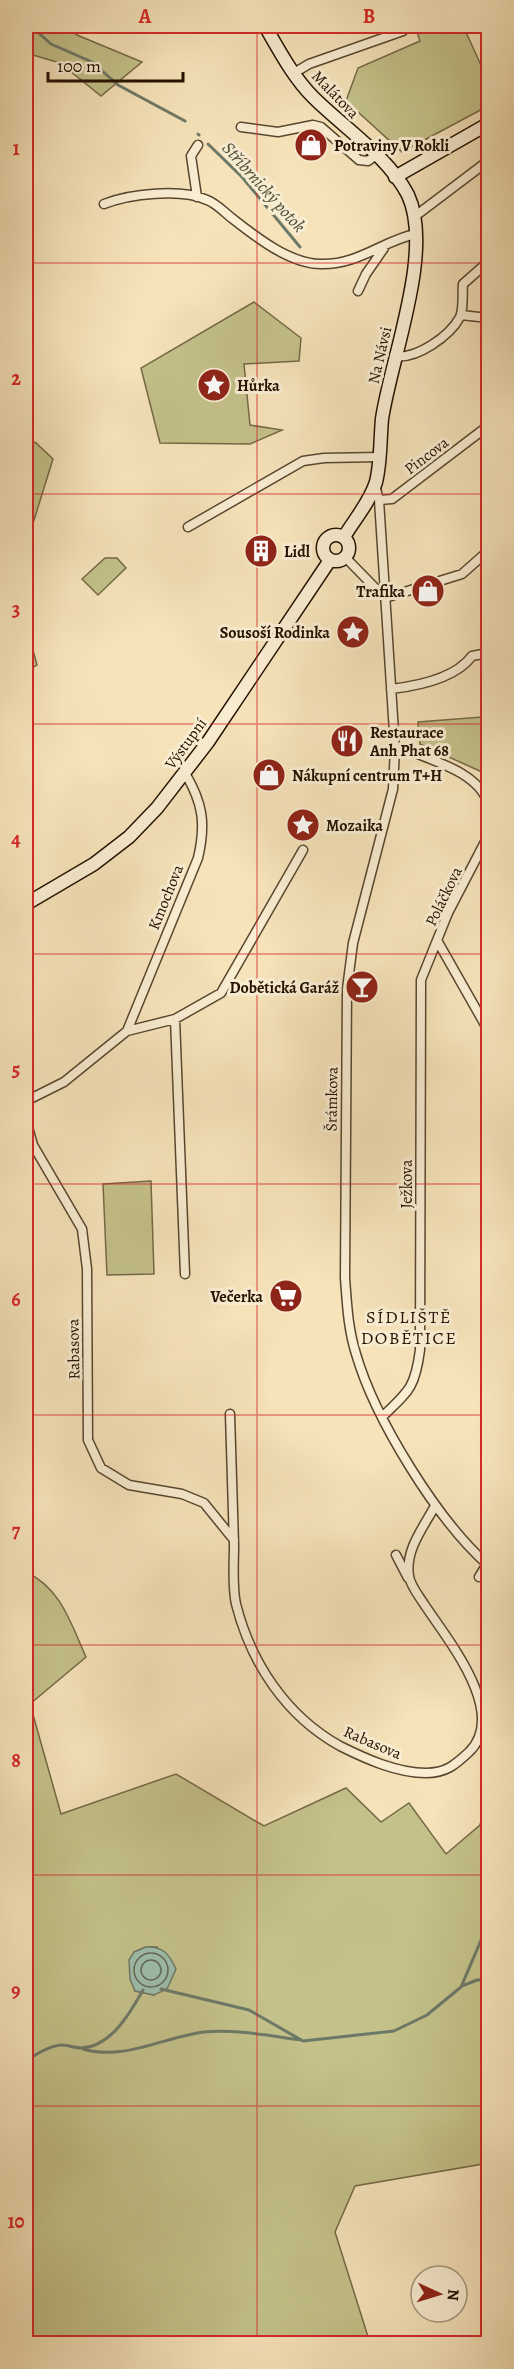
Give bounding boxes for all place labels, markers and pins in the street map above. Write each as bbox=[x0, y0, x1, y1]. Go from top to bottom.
shop icon: Potraviny V Rokli bbox=[293, 127, 329, 163]
place label: Potraviny V Rokli bbox=[334, 135, 450, 157]
place icon: Hůrka bbox=[196, 367, 232, 403]
place label: Hůrka bbox=[237, 375, 280, 397]
building icon: Lidl bbox=[243, 533, 279, 569]
place label: Lidl bbox=[284, 541, 311, 563]
shop icon: Trafika bbox=[410, 573, 446, 609]
place label: Trafika bbox=[356, 581, 405, 603]
place icon: Sousoší Rodinka bbox=[335, 614, 371, 650]
place label: Sousoší Rodinka bbox=[220, 622, 330, 644]
place label: Restaurace Anh Phat 68 bbox=[369, 722, 449, 762]
restaurant icon: Restaurace Anh Phat 68 bbox=[329, 723, 365, 759]
shop icon: Nákupní centrum T+H bbox=[251, 757, 287, 793]
place label: Nákupní centrum T+H bbox=[292, 765, 442, 787]
place icon: Mozaika bbox=[285, 807, 321, 843]
place label: Mozaika bbox=[326, 815, 383, 837]
bar icon: Dobětická Garáž bbox=[344, 969, 380, 1005]
place label: Dobětická Garáž bbox=[229, 977, 339, 999]
supermarket icon: Večerka bbox=[268, 1278, 304, 1314]
place label: Večerka bbox=[209, 1286, 263, 1308]

